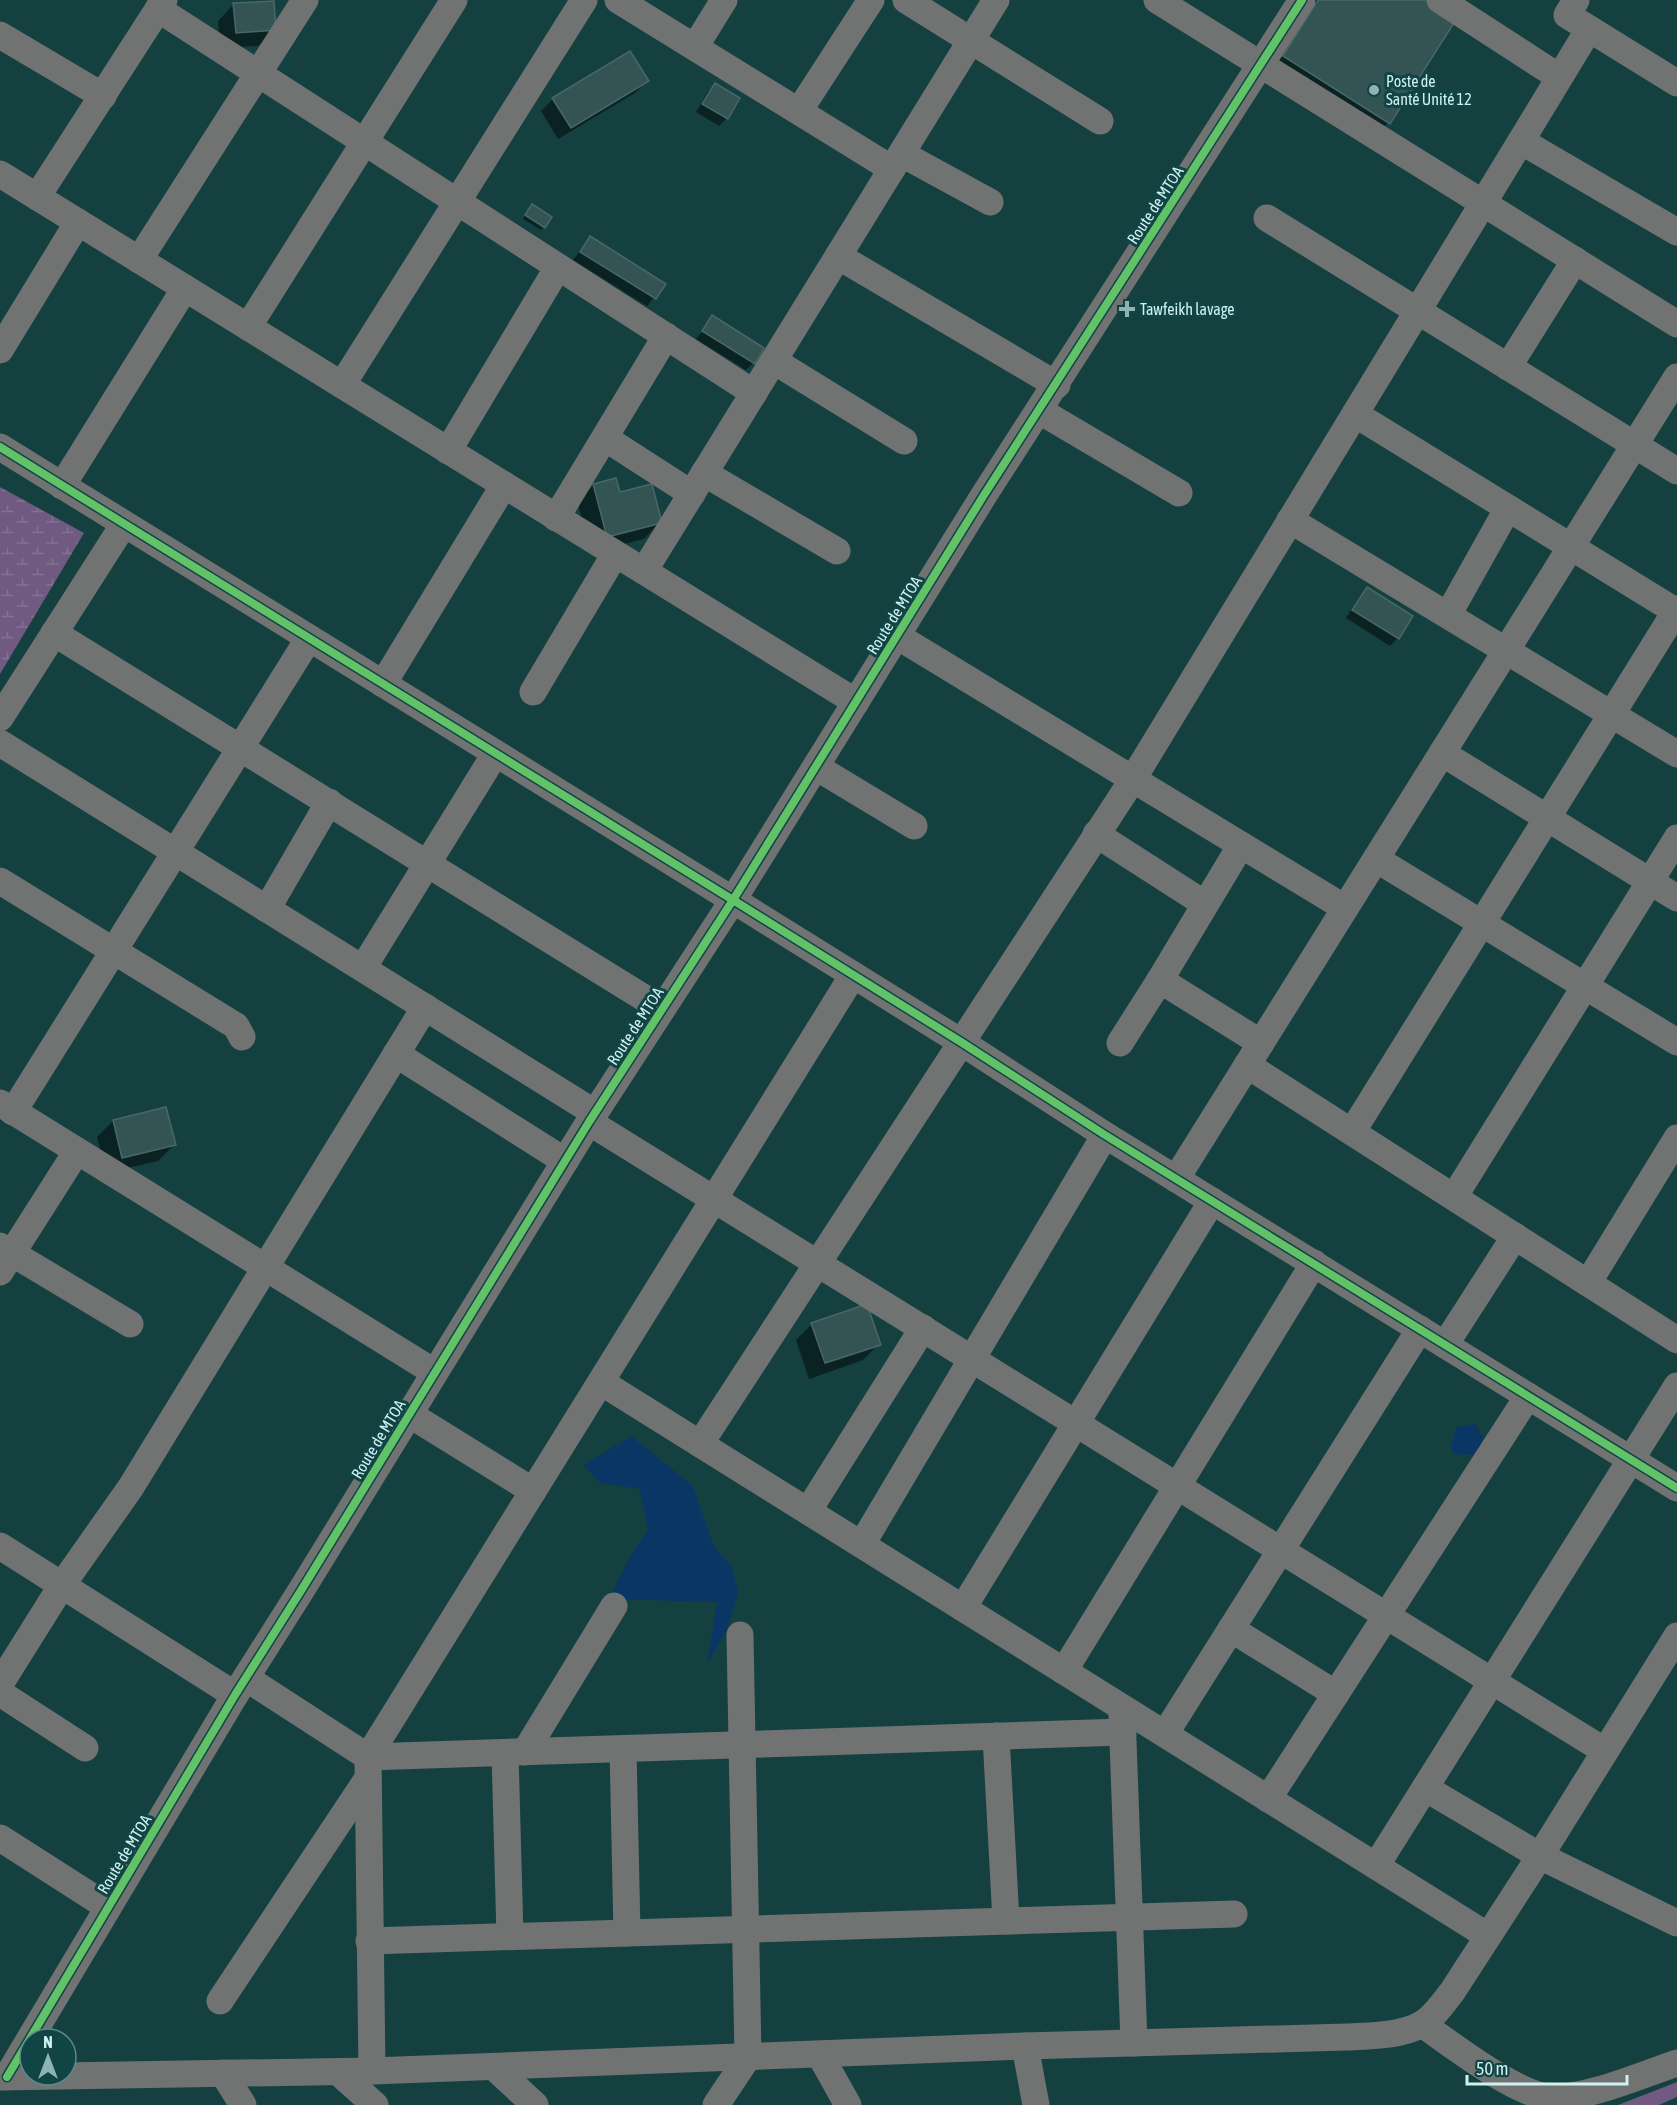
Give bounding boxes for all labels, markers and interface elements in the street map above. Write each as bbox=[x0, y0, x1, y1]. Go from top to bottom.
place label: Poste de Santé Unité 12 bbox=[1386, 72, 1472, 108]
marker: Poste de Santé Unité 12 bbox=[1367, 83, 1381, 97]
street label: Route de MTOA bbox=[1123, 163, 1187, 247]
marker: Tawfeikh lavage bbox=[1118, 300, 1136, 318]
place label: Tawfeikh lavage bbox=[1140, 300, 1235, 319]
street label: Route de MTOA bbox=[863, 572, 925, 657]
street label: Route de MTOA bbox=[603, 984, 667, 1068]
street label: Route de MTOA bbox=[347, 1396, 409, 1482]
street label: Route de MTOA bbox=[93, 1811, 155, 1897]
north arrow bbox=[18, 2027, 78, 2087]
text: N bbox=[43, 2033, 53, 2051]
scale bar bbox=[1467, 2048, 1628, 2086]
text: 50 m bbox=[1476, 2058, 1508, 2079]

